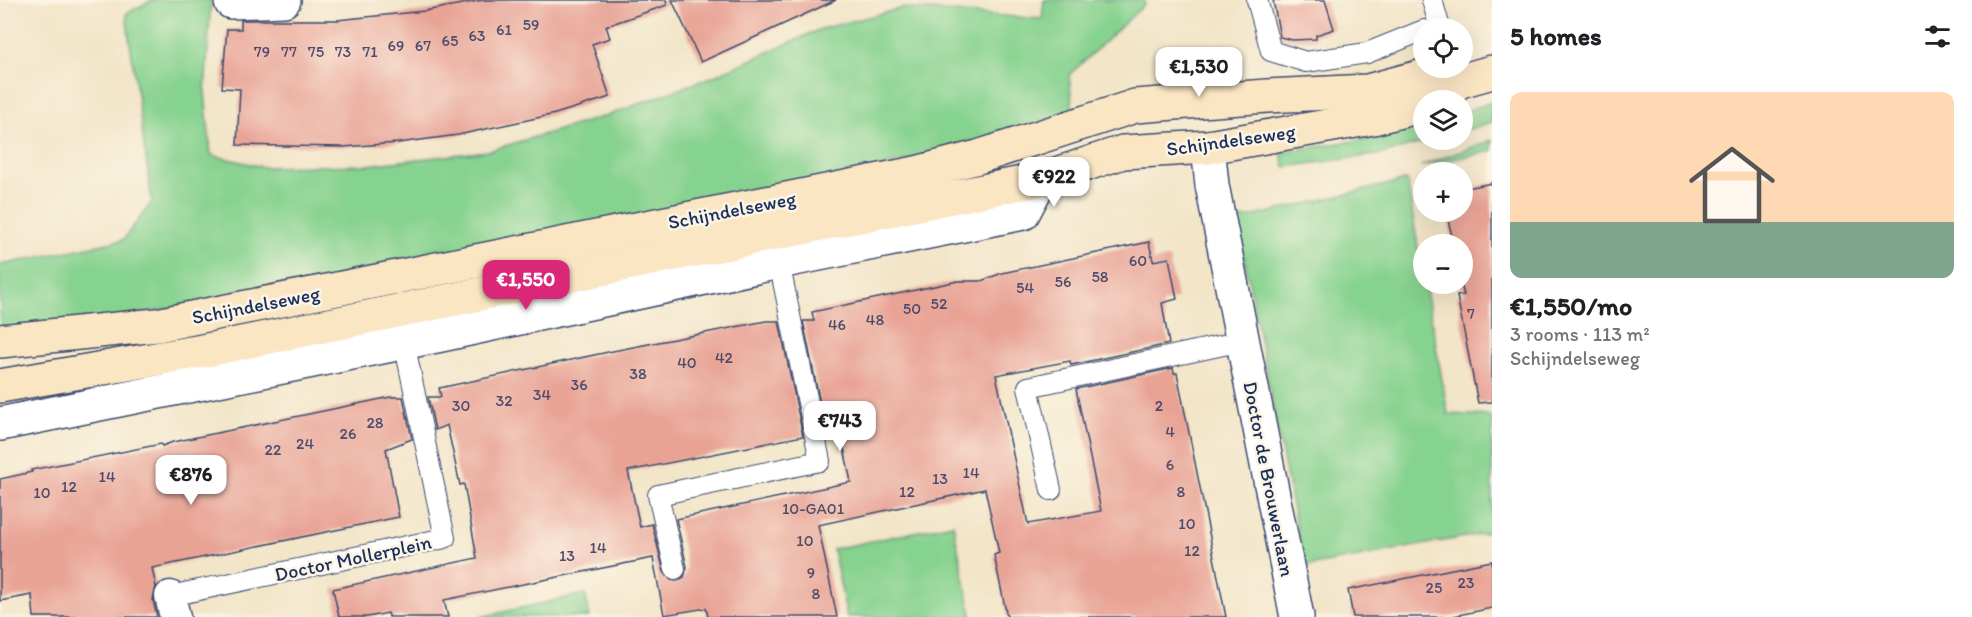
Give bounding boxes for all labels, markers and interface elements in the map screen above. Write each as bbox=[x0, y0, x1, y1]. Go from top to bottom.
house number: 59 bbox=[523, 15, 539, 34]
map controls bbox=[1413, 18, 1473, 294]
button: locate bbox=[1413, 18, 1473, 78]
house number: 61 bbox=[496, 20, 513, 39]
text: 5 homes bbox=[1510, 20, 1602, 52]
icon: filters bbox=[1921, 20, 1954, 53]
house number: 63 bbox=[468, 26, 486, 45]
house number: 65 bbox=[442, 31, 458, 50]
house number: 69 bbox=[388, 36, 404, 55]
house number: 67 bbox=[415, 36, 431, 55]
house number: 79 bbox=[254, 42, 270, 61]
house number: 77 bbox=[281, 42, 297, 61]
house number: 75 bbox=[308, 42, 324, 61]
house number: 73 bbox=[335, 42, 352, 61]
house number: 71 bbox=[362, 42, 378, 61]
pin: €1,530 bbox=[1150, 47, 1248, 98]
text: €1,530 bbox=[1169, 54, 1229, 78]
button: layers bbox=[1413, 90, 1473, 150]
street label: Schijndelseweg bbox=[1165, 119, 1298, 161]
icon: home bbox=[1678, 131, 1786, 239]
pin: €922 bbox=[1018, 157, 1090, 208]
button: + bbox=[1413, 162, 1473, 222]
text: €922 bbox=[1033, 164, 1075, 188]
street label: Schijndelseweg bbox=[666, 186, 799, 234]
button: − bbox=[1413, 234, 1473, 294]
house number: 60 bbox=[1129, 251, 1147, 270]
pin: €1,550 bbox=[477, 260, 575, 311]
text: €1,550 bbox=[497, 267, 555, 291]
house number: 58 bbox=[1091, 267, 1109, 286]
house number: 56 bbox=[1055, 272, 1071, 291]
house number: 54 bbox=[1016, 278, 1034, 297]
street label: Schijndelseweg bbox=[190, 281, 323, 329]
text: €1,550/mo bbox=[1510, 290, 1632, 322]
house number: 52 bbox=[931, 294, 948, 313]
house number: 50 bbox=[903, 299, 921, 318]
house number: 7 bbox=[1467, 304, 1475, 323]
house number: 48 bbox=[866, 310, 884, 329]
house number: 46 bbox=[828, 315, 846, 334]
text: 3 rooms · 113 m² bbox=[1510, 322, 1650, 346]
text: Schijndelseweg bbox=[1510, 346, 1640, 370]
house number: 42 bbox=[715, 348, 734, 367]
house number: 40 bbox=[677, 353, 697, 372]
house number: 38 bbox=[629, 364, 647, 383]
house number: 36 bbox=[570, 375, 588, 394]
street label: Doctor de Brouwerlaan bbox=[1238, 379, 1300, 579]
house number: 34 bbox=[533, 385, 552, 404]
house number: 32 bbox=[495, 391, 513, 410]
house number: 30 bbox=[452, 396, 470, 415]
house number: 2 bbox=[1155, 396, 1164, 415]
pin: €743 bbox=[804, 401, 876, 452]
text: €743 bbox=[818, 408, 862, 432]
house number: 28 bbox=[366, 413, 384, 432]
house number: 4 bbox=[1165, 422, 1175, 441]
house number: 26 bbox=[340, 424, 356, 443]
house number: 24 bbox=[296, 434, 314, 453]
house number: 22 bbox=[265, 440, 282, 459]
pin: €876 bbox=[155, 455, 227, 506]
house number: 6 bbox=[1166, 455, 1174, 474]
text: €876 bbox=[170, 462, 212, 486]
house number: 14 bbox=[962, 463, 980, 482]
house number: 14 bbox=[98, 467, 116, 486]
house number: 13 bbox=[932, 469, 948, 488]
house number: 12 bbox=[61, 477, 78, 496]
house number: 12 bbox=[899, 482, 916, 501]
house number: 8 bbox=[1177, 482, 1186, 501]
house number: 10 bbox=[33, 483, 51, 502]
house number: 10-GA01 bbox=[782, 499, 845, 518]
house number: 10 bbox=[1178, 514, 1196, 533]
street label: Doctor Mollerplein bbox=[272, 530, 434, 586]
house number: 10 bbox=[796, 531, 814, 550]
house number: 14 bbox=[589, 538, 607, 557]
house number: 12 bbox=[1184, 541, 1201, 560]
house number: 13 bbox=[559, 546, 575, 565]
house number: 9 bbox=[807, 563, 815, 582]
house number: 23 bbox=[1457, 573, 1475, 592]
house number: 25 bbox=[1426, 578, 1442, 597]
house number: 8 bbox=[812, 584, 821, 603]

